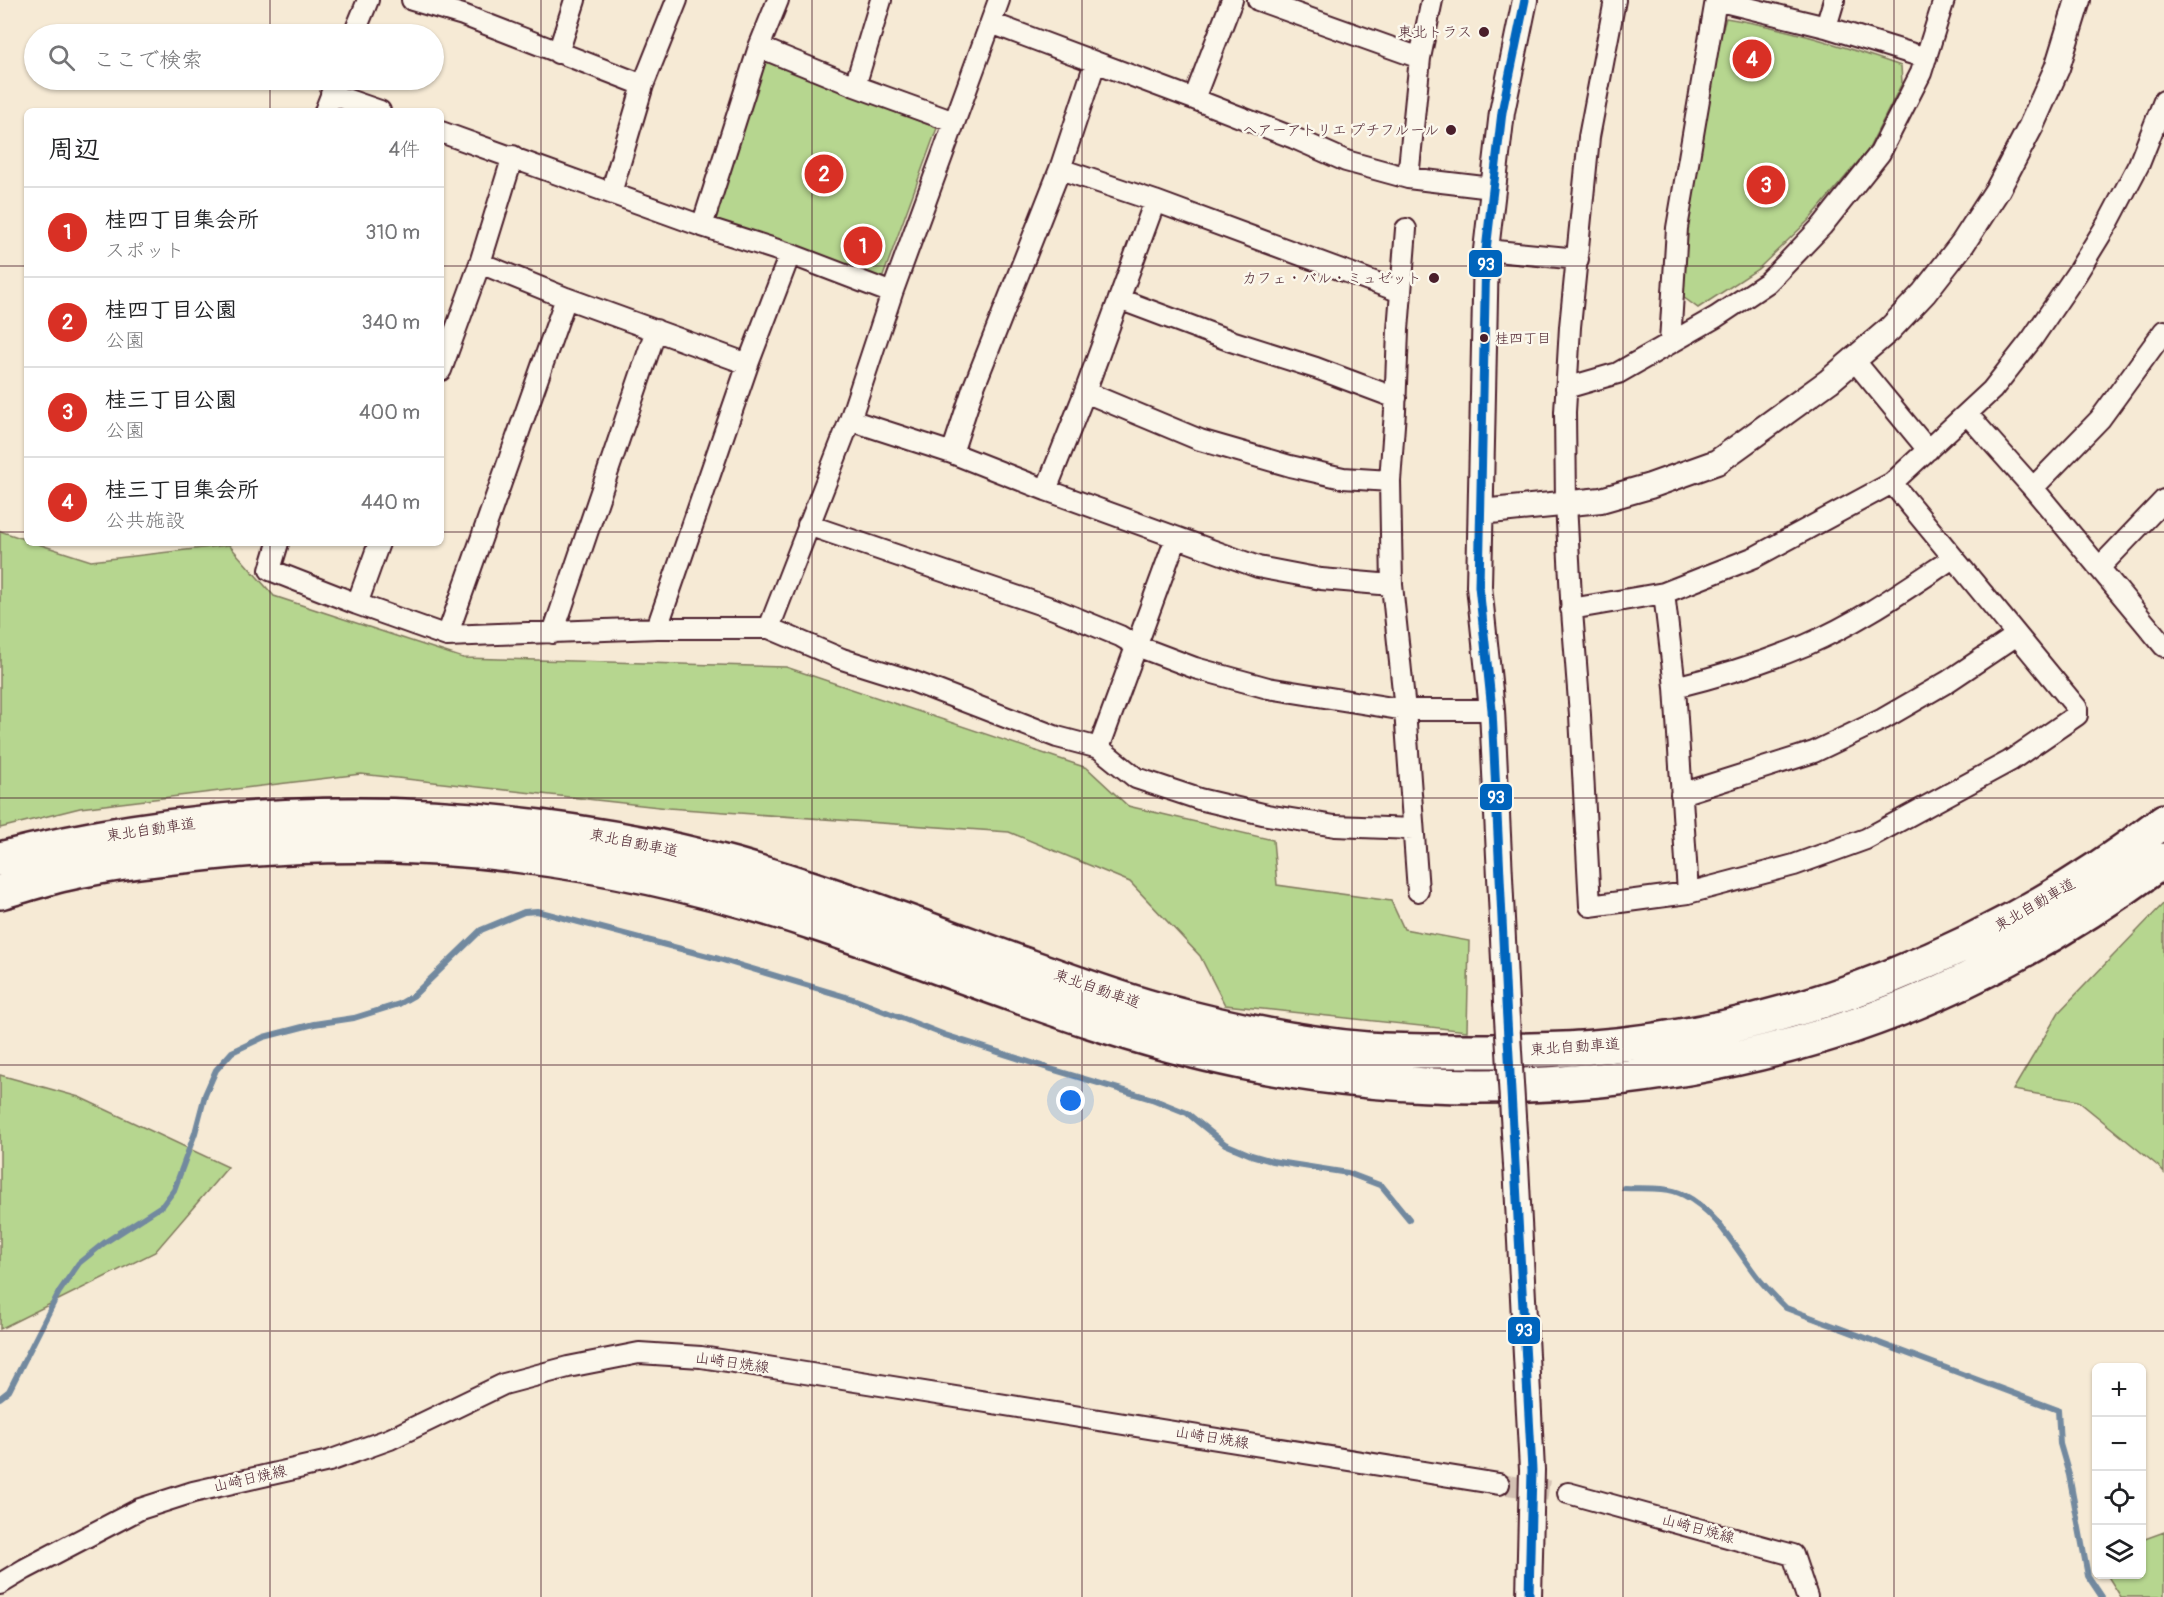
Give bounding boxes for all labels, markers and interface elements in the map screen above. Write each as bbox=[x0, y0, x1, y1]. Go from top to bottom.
place label: 東北トラス bbox=[1398, 23, 1472, 42]
search box bbox=[24, 24, 444, 90]
marker: 東北トラス bbox=[1477, 25, 1491, 39]
pin: 4 bbox=[1732, 36, 1772, 82]
icon: search bbox=[45, 41, 78, 74]
text: ここで検索 bbox=[93, 46, 203, 74]
place label: ヘアーアトリエ プチフルール bbox=[1243, 121, 1439, 140]
marker: ヘアーアトリエ プチフルール bbox=[1444, 123, 1458, 137]
text: 周辺 bbox=[48, 134, 100, 166]
text: 4件 bbox=[388, 137, 420, 162]
pin: 2 bbox=[804, 152, 844, 196]
pin: 3 bbox=[1746, 162, 1786, 207]
text: 桂四丁目集会所 bbox=[105, 206, 259, 234]
text: 1 bbox=[64, 220, 71, 245]
text: 310 m bbox=[365, 220, 420, 245]
pin: 1 bbox=[844, 224, 882, 268]
text: スポット bbox=[105, 238, 185, 263]
line badge: 93 bbox=[1468, 249, 1503, 278]
text: 93 bbox=[1477, 255, 1495, 275]
place label: カフェ・バル・ミュゼット bbox=[1242, 269, 1422, 288]
marker: カフェ・バル・ミュゼット bbox=[1427, 271, 1441, 285]
text: 桂四丁目公園 bbox=[105, 296, 237, 324]
text: 2 bbox=[62, 310, 73, 335]
text: 340 m bbox=[361, 310, 420, 335]
text: 公園 bbox=[105, 328, 145, 353]
place label: 桂四丁目 bbox=[1495, 330, 1551, 347]
marker: 桂四丁目 bbox=[1478, 332, 1490, 344]
text: 桂三丁目公園 bbox=[105, 386, 237, 414]
text: 3 bbox=[62, 400, 73, 425]
text: 400 m bbox=[359, 400, 420, 425]
text: 公園 bbox=[105, 418, 145, 443]
text: 桂三丁目集会所 bbox=[105, 476, 259, 504]
text: 4 bbox=[62, 490, 73, 515]
text: 440 m bbox=[361, 490, 420, 515]
text: 公共施設 bbox=[105, 508, 185, 533]
line badge: 93 bbox=[1479, 783, 1513, 811]
text: 93 bbox=[1487, 788, 1505, 808]
street label: 東北自動車道 bbox=[105, 814, 197, 846]
street label: 東北自動車道 bbox=[588, 825, 680, 861]
street label: 東北自動車道 bbox=[1991, 874, 2079, 936]
street label: 東北自動車道 bbox=[1051, 965, 1143, 1013]
street label: 東北自動車道 bbox=[1529, 1034, 1621, 1060]
your location bbox=[1056, 1086, 1085, 1115]
line badge: 93 bbox=[1507, 1316, 1541, 1345]
text: 93 bbox=[1515, 1321, 1533, 1341]
street label: 山崎日焼線 bbox=[694, 1348, 770, 1378]
map controls bbox=[2092, 1363, 2146, 1579]
button: + bbox=[2092, 1363, 2146, 1417]
button: − bbox=[2092, 1417, 2146, 1471]
street label: 山崎日焼線 bbox=[1173, 1423, 1251, 1453]
street label: 山崎日焼線 bbox=[211, 1461, 289, 1497]
button: locate bbox=[2092, 1471, 2146, 1525]
street label: 山崎日焼線 bbox=[1659, 1510, 1737, 1548]
button: layers bbox=[2092, 1525, 2146, 1579]

